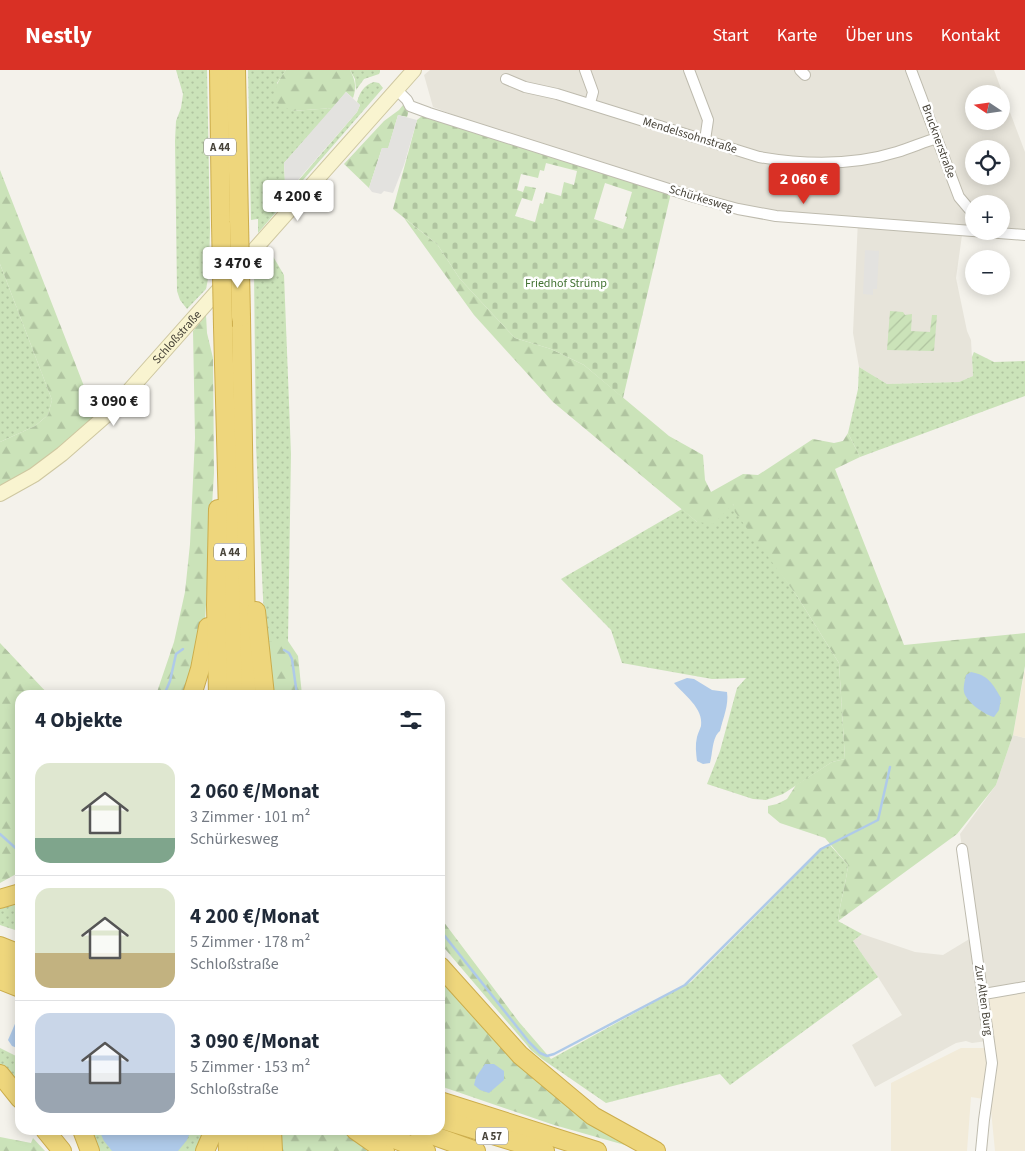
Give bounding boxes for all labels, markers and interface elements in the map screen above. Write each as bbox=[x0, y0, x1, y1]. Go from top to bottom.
text: Nestly bbox=[25, 18, 92, 53]
text: Start bbox=[712, 23, 749, 48]
text: Karte bbox=[777, 23, 817, 48]
text: Über uns bbox=[845, 23, 913, 48]
text: Kontakt bbox=[941, 23, 1000, 48]
north arrow bbox=[965, 85, 1010, 130]
map controls bbox=[965, 85, 1010, 295]
street label: Brucknerstraße bbox=[917, 102, 960, 181]
street label: Mendelssohnstraße bbox=[640, 113, 739, 158]
road number: A 44 bbox=[204, 138, 236, 156]
button: locate bbox=[965, 140, 1010, 185]
pin: 2 060 € bbox=[758, 162, 850, 205]
text: 2 060 € bbox=[780, 168, 828, 190]
pin: 4 200 € bbox=[252, 180, 344, 222]
street label: Schürkesweg bbox=[667, 181, 735, 216]
text: 4 200 € bbox=[274, 185, 322, 207]
button: + bbox=[965, 195, 1010, 240]
pin: 3 470 € bbox=[192, 246, 284, 289]
button: − bbox=[965, 250, 1010, 295]
text: 3 470 € bbox=[214, 252, 262, 274]
park label: Friedhof Strümp bbox=[525, 275, 607, 292]
street label: Schloßstraße bbox=[149, 307, 206, 368]
pin: 3 090 € bbox=[68, 384, 160, 427]
text: 3 090 € bbox=[90, 390, 138, 412]
road number: A 44 bbox=[214, 544, 246, 561]
text: 4 Objekte bbox=[35, 705, 123, 735]
icon: filters bbox=[397, 706, 425, 734]
text: 2 060 €/Monat bbox=[190, 776, 319, 806]
icon: home bbox=[75, 783, 135, 843]
text: 3 Zimmer · 101 m² bbox=[190, 806, 310, 828]
text: Schürkesweg bbox=[190, 828, 278, 850]
text: 4 200 €/Monat bbox=[190, 901, 319, 931]
icon: home bbox=[75, 908, 135, 968]
text: 5 Zimmer · 178 m² bbox=[190, 931, 310, 953]
text: Schloßstraße bbox=[190, 953, 279, 975]
street label: Zur Alten Burg bbox=[970, 964, 997, 1037]
text: 3 090 €/Monat bbox=[190, 1026, 319, 1056]
icon: home bbox=[75, 1033, 135, 1093]
text: 5 Zimmer · 153 m² bbox=[190, 1056, 310, 1078]
text: Schloßstraße bbox=[190, 1078, 279, 1100]
road number: A 57 bbox=[476, 1128, 508, 1144]

